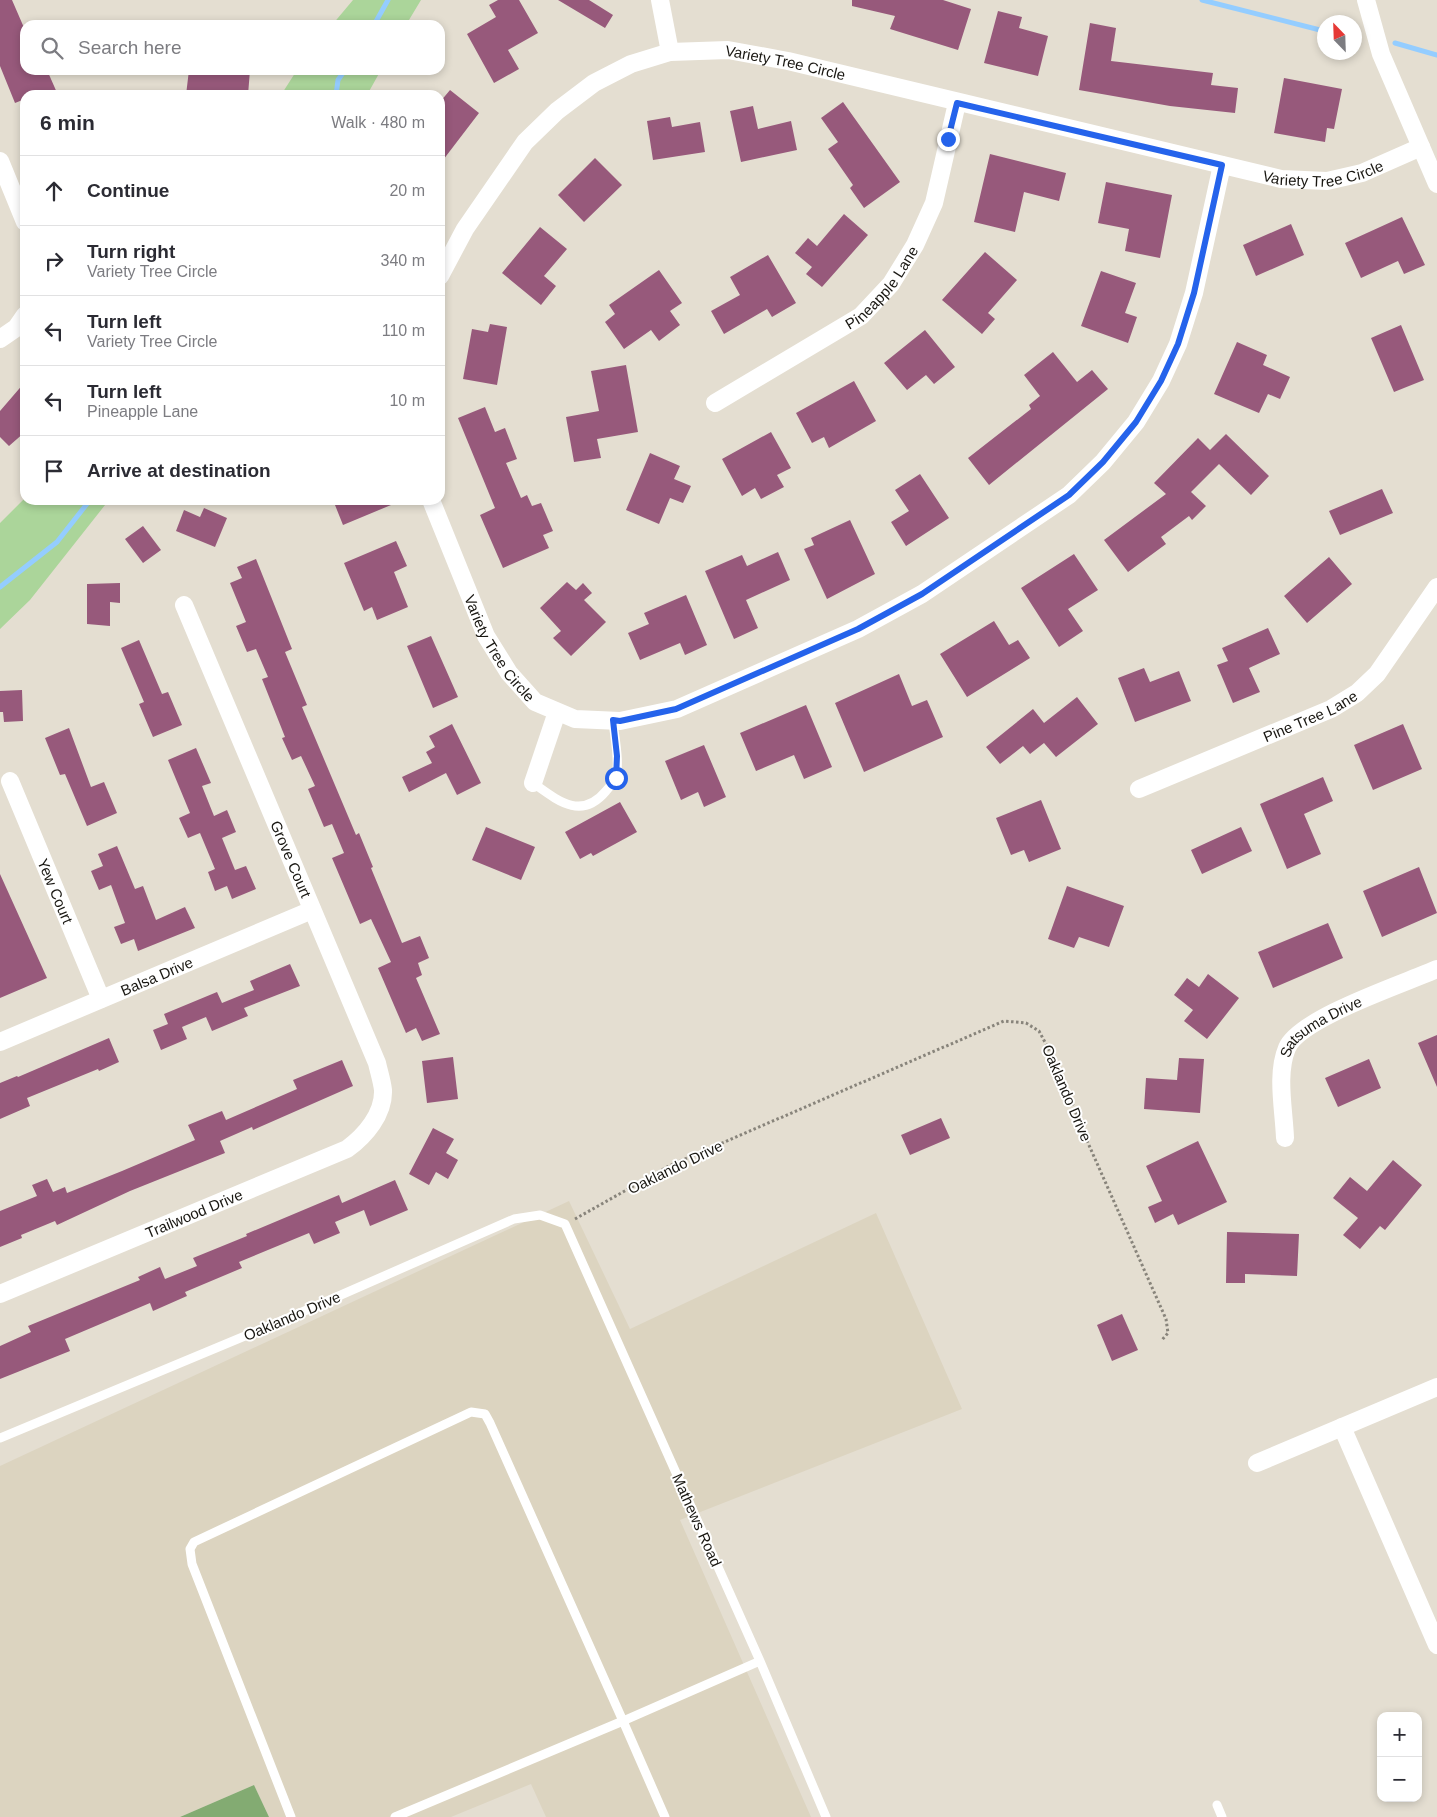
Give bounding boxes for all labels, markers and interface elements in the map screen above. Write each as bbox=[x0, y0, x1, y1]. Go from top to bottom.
north arrow bbox=[1317, 15, 1362, 60]
search box bbox=[20, 20, 445, 75]
icon: search bbox=[38, 34, 66, 62]
text: Search here bbox=[78, 37, 182, 58]
street label: Variety Tree Circle bbox=[724, 41, 847, 83]
text: 6 min bbox=[40, 111, 95, 134]
text: Walk · 480 m bbox=[331, 114, 425, 131]
route end bbox=[937, 128, 960, 151]
street label: Variety Tree Circle bbox=[1261, 156, 1386, 190]
icon: ahead bbox=[40, 177, 68, 205]
text: Continue bbox=[87, 180, 169, 201]
text: 20 m bbox=[389, 182, 425, 199]
text: Turn right bbox=[87, 241, 175, 262]
street label: Pineapple Lane bbox=[842, 243, 921, 332]
icon: right bbox=[40, 247, 68, 275]
text: 340 m bbox=[381, 252, 425, 269]
text: Variety Tree Circle bbox=[87, 263, 217, 280]
text: Turn left bbox=[87, 311, 162, 332]
icon: left bbox=[40, 317, 68, 345]
text: 110 m bbox=[382, 322, 425, 339]
text: Variety Tree Circle bbox=[87, 333, 217, 350]
text: Turn left bbox=[87, 381, 162, 402]
icon: left bbox=[40, 387, 68, 415]
text: 10 m bbox=[389, 392, 425, 409]
text: Pineapple Lane bbox=[87, 403, 198, 420]
icon: arrive bbox=[40, 457, 68, 485]
text: Arrive at destination bbox=[87, 460, 271, 481]
street label: Variety Tree Circle bbox=[462, 592, 539, 705]
street label: Pine Tree Lane bbox=[1260, 687, 1360, 745]
route start bbox=[605, 767, 628, 790]
street label: Grove Court bbox=[267, 818, 315, 901]
street label: Yew Court bbox=[35, 856, 77, 927]
street label: Balsa Drive bbox=[118, 953, 195, 999]
street label: Satsuma Drive bbox=[1276, 992, 1364, 1059]
street label: Oaklando Drive bbox=[1039, 1042, 1095, 1144]
street label: Oaklando Drive bbox=[625, 1137, 725, 1197]
street label: Trailwood Drive bbox=[143, 1185, 245, 1241]
street label: Oaklando Drive bbox=[241, 1288, 343, 1344]
street label: Mathews Road bbox=[669, 1471, 725, 1569]
map controls bbox=[1377, 1712, 1422, 1802]
button: + bbox=[1377, 1712, 1422, 1757]
button: − bbox=[1377, 1757, 1422, 1802]

